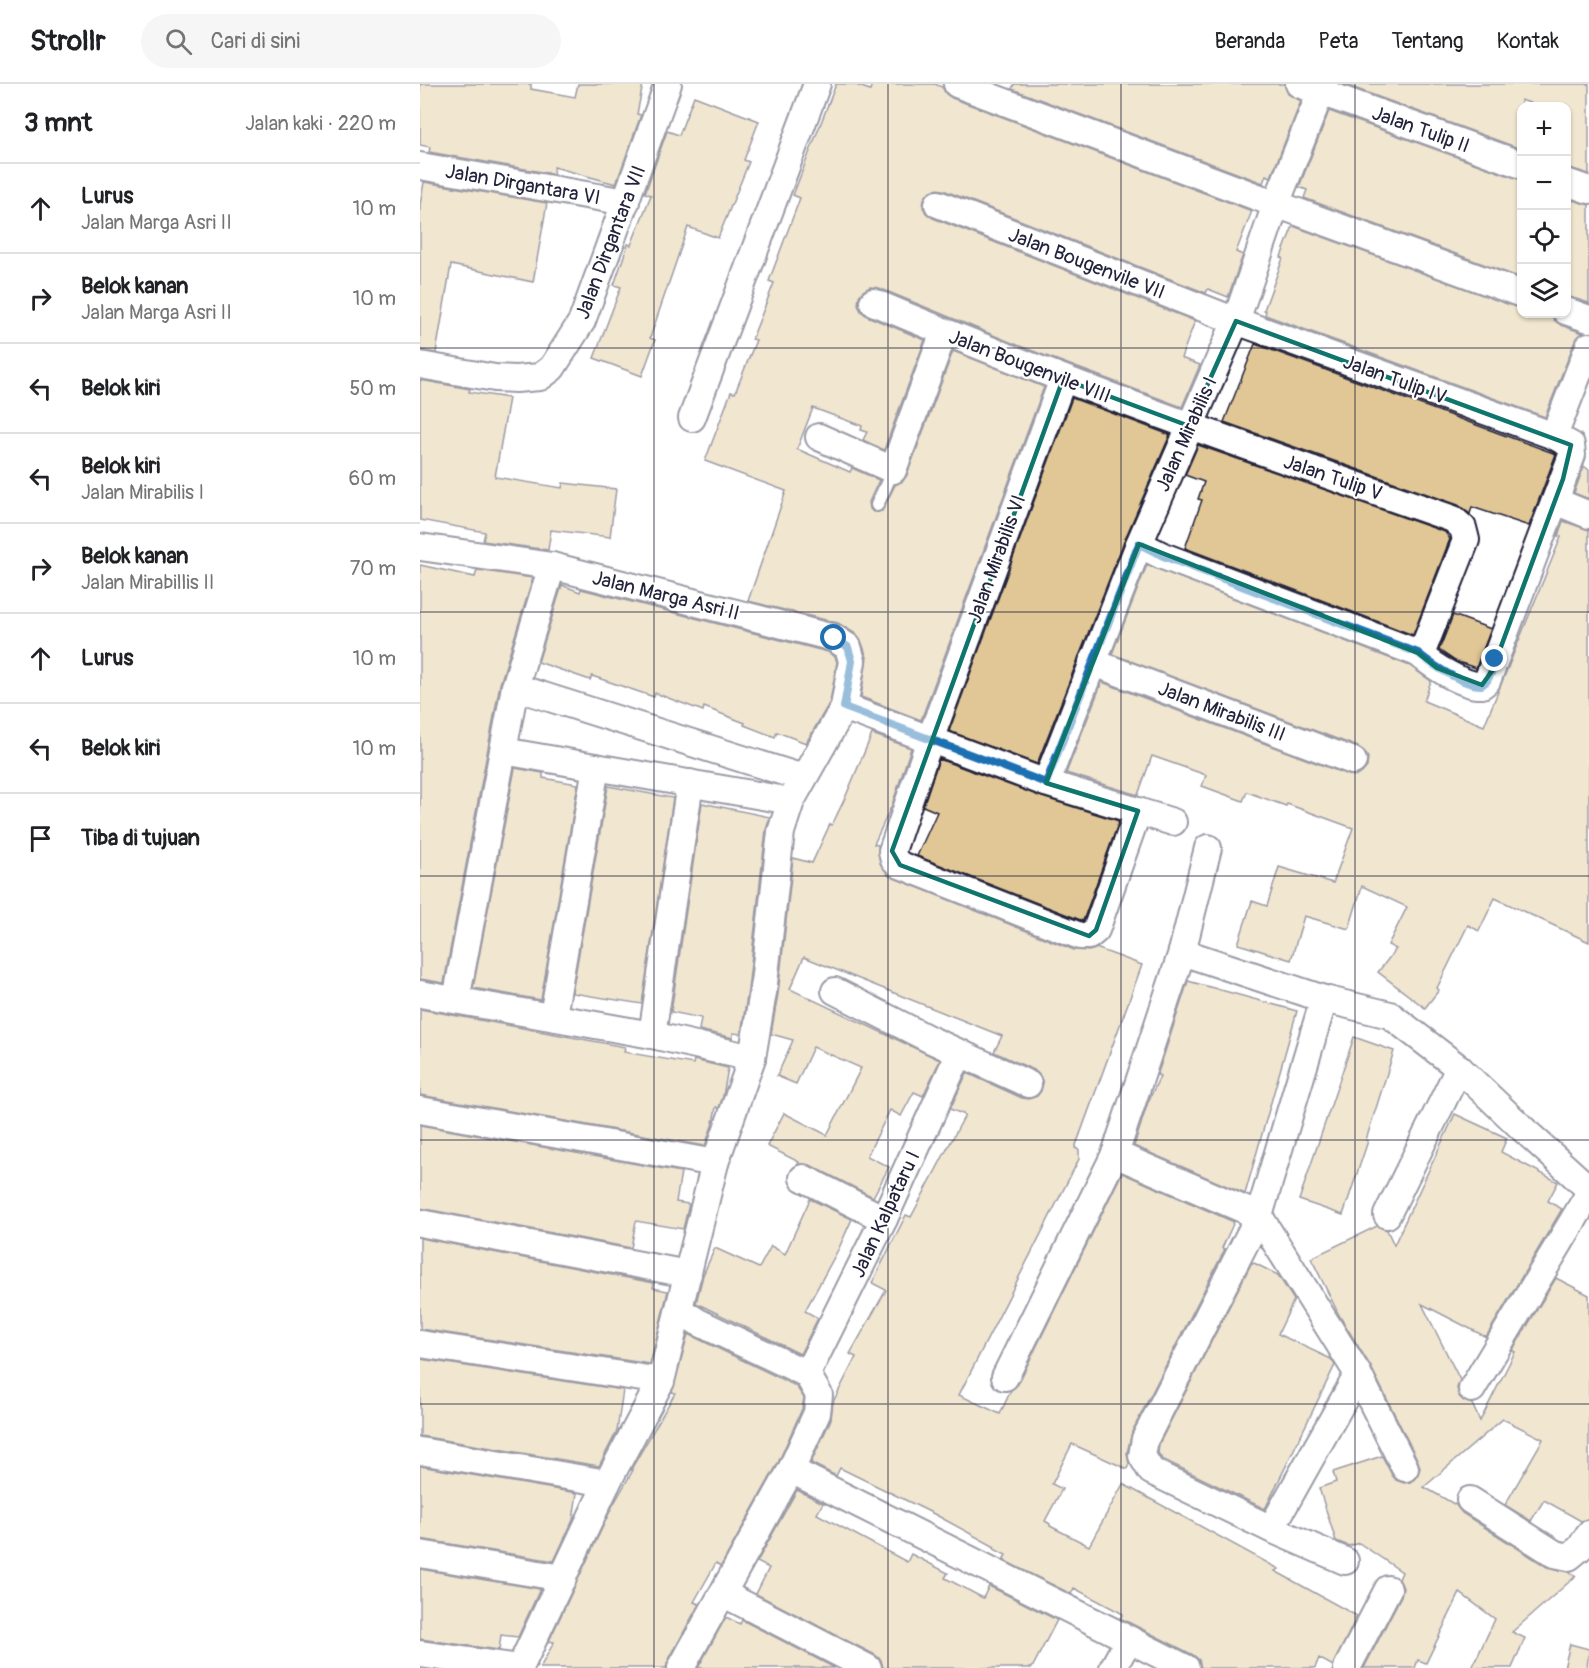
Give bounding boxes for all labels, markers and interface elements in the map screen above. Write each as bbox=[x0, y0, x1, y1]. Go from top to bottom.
search box bbox=[141, 14, 561, 68]
text: Strollr bbox=[30, 24, 105, 59]
icon: search bbox=[162, 25, 195, 58]
text: Cari di sini bbox=[210, 27, 300, 55]
text: Beranda bbox=[1215, 28, 1285, 55]
text: Peta bbox=[1318, 28, 1359, 55]
text: Tentang bbox=[1392, 28, 1464, 55]
text: Kontak bbox=[1497, 28, 1559, 55]
street label: Jalan Tulip II bbox=[1369, 100, 1473, 159]
map controls bbox=[1517, 102, 1571, 318]
button: + bbox=[1517, 102, 1571, 156]
text: 3 mnt bbox=[24, 107, 92, 139]
text: Jalan kaki · 220 m bbox=[245, 111, 396, 136]
button: − bbox=[1517, 156, 1571, 210]
street label: Jalan Dirgantara VI bbox=[443, 159, 602, 210]
street label: Jalan Dirgantara VII bbox=[570, 162, 651, 323]
text: Lurus bbox=[81, 182, 133, 210]
icon: ahead bbox=[24, 192, 57, 225]
text: 10 m bbox=[352, 196, 396, 221]
text: Jalan Marga Asri II bbox=[81, 210, 232, 235]
button: locate bbox=[1517, 210, 1571, 264]
street label: Jalan Bougenvile VII bbox=[1005, 222, 1169, 305]
button: layers bbox=[1517, 264, 1571, 318]
text: Belok kanan bbox=[81, 272, 189, 300]
icon: right bbox=[24, 282, 57, 315]
text: 10 m bbox=[352, 286, 396, 311]
text: Jalan Marga Asri II bbox=[81, 300, 232, 325]
street label: Jalan Bougenvile VIII bbox=[945, 324, 1114, 409]
street label: Jalan Tulip IV bbox=[1340, 349, 1450, 410]
icon: left bbox=[24, 372, 57, 405]
street label: Jalan Mirabilis I bbox=[1150, 373, 1223, 495]
text: Belok kiri bbox=[81, 374, 160, 402]
text: 50 m bbox=[349, 376, 396, 401]
street label: Jalan Tulip V bbox=[1280, 449, 1385, 506]
text: Belok kiri bbox=[81, 452, 160, 480]
icon: left bbox=[24, 462, 57, 495]
text: 60 m bbox=[349, 466, 396, 491]
text: Jalan Mirabilis I bbox=[81, 480, 204, 505]
street label: Jalan Mirabilis VI bbox=[962, 491, 1031, 627]
text: Belok kanan bbox=[81, 542, 189, 570]
icon: right bbox=[24, 552, 57, 585]
text: 70 m bbox=[350, 556, 396, 581]
street label: Jalan Marga Asri II bbox=[590, 565, 742, 626]
text: Jalan Mirabillis II bbox=[81, 570, 214, 595]
route start bbox=[820, 624, 846, 650]
icon: ahead bbox=[24, 642, 57, 675]
text: Lurus bbox=[81, 644, 133, 672]
route end bbox=[1481, 645, 1507, 671]
text: 10 m bbox=[352, 646, 396, 671]
street label: Jalan Mirabilis III bbox=[1155, 676, 1289, 747]
icon: left bbox=[24, 732, 57, 765]
text: Belok kiri bbox=[81, 734, 160, 762]
text: 10 m bbox=[352, 736, 396, 761]
icon: arrive bbox=[24, 822, 57, 855]
text: Tiba di tujuan bbox=[81, 824, 200, 852]
street label: Jalan Kalpataru I bbox=[845, 1147, 926, 1281]

